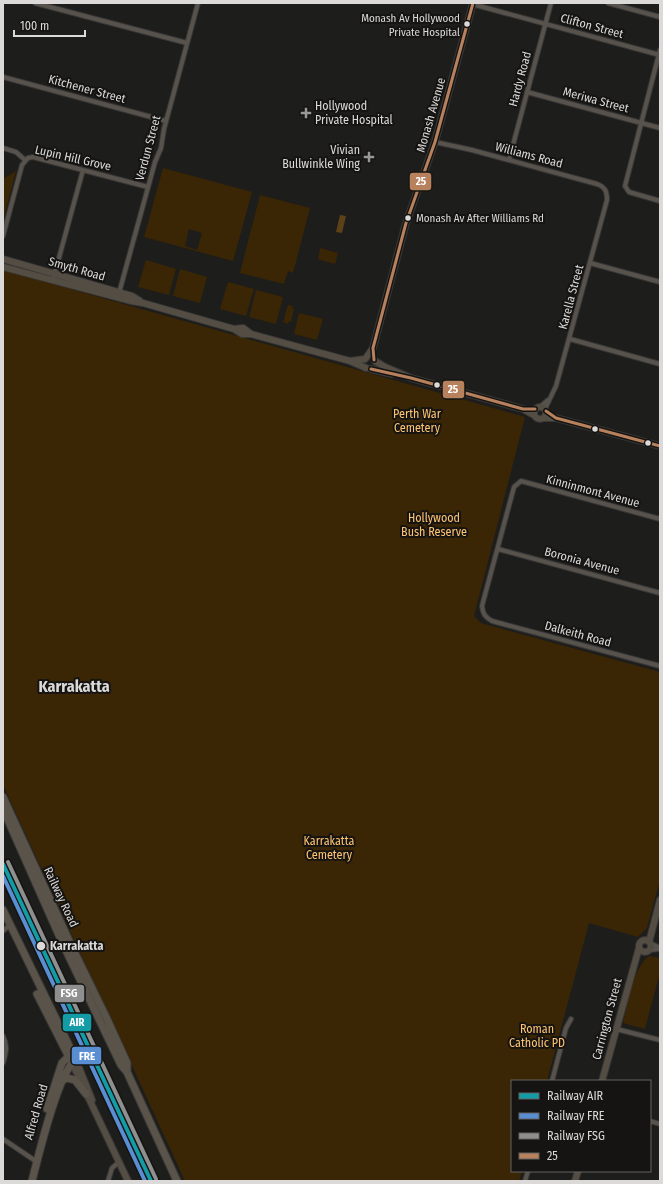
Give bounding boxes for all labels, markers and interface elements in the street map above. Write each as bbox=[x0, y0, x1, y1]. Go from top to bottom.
street label: Clifton Street bbox=[559, 11, 625, 41]
scale bar bbox=[14, 12, 85, 38]
place label: Monash Av Hollywood Private Hospital bbox=[361, 12, 460, 39]
text: 100 m bbox=[20, 19, 49, 33]
marker: Monash Av Hollywood Private Hospital bbox=[462, 19, 472, 29]
street label: Hardy Road bbox=[506, 50, 534, 108]
street label: Kitchener Street bbox=[47, 72, 127, 106]
street label: Monash Avenue bbox=[414, 76, 448, 154]
street label: Meriwa Street bbox=[562, 84, 631, 116]
place label: Hollywood Private Hospital bbox=[315, 99, 393, 127]
marker: Hollywood Private Hospital bbox=[300, 107, 312, 119]
street label: Verdun Street bbox=[133, 114, 163, 182]
street label: Williams Road bbox=[494, 139, 564, 171]
street label: Lupin Hill Grove bbox=[34, 142, 112, 174]
place label: Vivian Bullwinkle Wing bbox=[282, 143, 360, 171]
marker: Vivian Bullwinkle Wing bbox=[363, 151, 375, 163]
line badge: 25 bbox=[409, 172, 432, 191]
text: 25 bbox=[415, 175, 427, 188]
place label: Monash Av After Williams Rd bbox=[416, 212, 544, 225]
marker: Monash Av After Williams Rd bbox=[403, 213, 413, 223]
street label: Smyth Road bbox=[47, 254, 107, 284]
street label: Karella Street bbox=[556, 263, 586, 331]
unlabelled marker bbox=[432, 380, 442, 390]
line badge: 25 bbox=[442, 380, 465, 399]
text: 25 bbox=[447, 383, 459, 396]
park label: Perth War Cemetery bbox=[393, 407, 442, 435]
unlabelled marker bbox=[590, 424, 600, 434]
unlabelled marker bbox=[643, 438, 653, 448]
street label: Kinninmont Avenue bbox=[545, 472, 641, 510]
park label: Hollywood Bush Reserve bbox=[401, 511, 467, 539]
street label: Boronia Avenue bbox=[543, 544, 621, 578]
street label: Dalkeith Road bbox=[543, 618, 613, 650]
district label: Karrakatta bbox=[38, 677, 110, 696]
park label: Karrakatta Cemetery bbox=[304, 834, 355, 862]
street label: Railway Road bbox=[41, 865, 81, 929]
place label: Karrakatta bbox=[50, 939, 103, 953]
marker: Karrakatta bbox=[35, 940, 47, 952]
street label: Carrington Street bbox=[589, 977, 625, 1061]
line badge: FSG bbox=[54, 984, 85, 1003]
text: FSG bbox=[61, 987, 78, 1000]
line badge: AIR bbox=[62, 1013, 92, 1032]
text: AIR bbox=[68, 1016, 85, 1029]
park label: Roman Catholic PD bbox=[509, 1022, 565, 1050]
line badge: FRE bbox=[71, 1046, 102, 1065]
text: FRE bbox=[79, 1050, 95, 1063]
legend bbox=[511, 1080, 651, 1172]
street label: Alfred Road bbox=[21, 1083, 51, 1141]
text: Railway AIR bbox=[547, 1089, 604, 1103]
text: Railway FRE bbox=[547, 1109, 605, 1123]
text: Railway FSG bbox=[547, 1129, 605, 1143]
text: 25 bbox=[547, 1149, 558, 1163]

